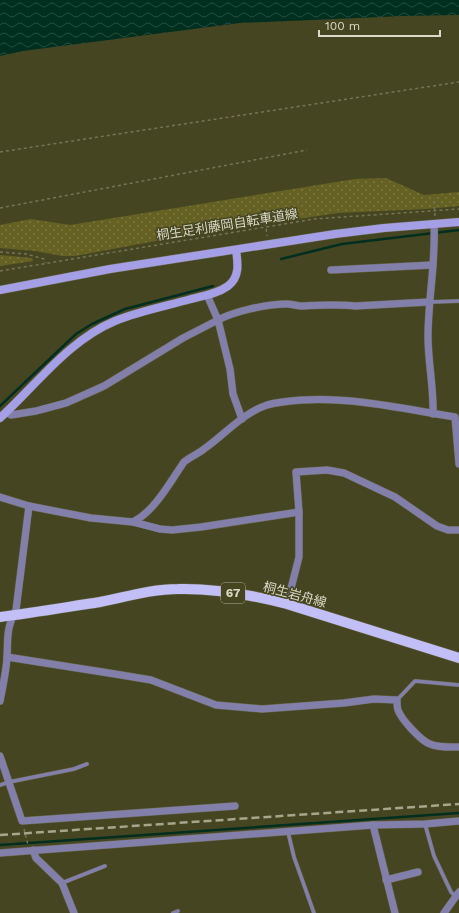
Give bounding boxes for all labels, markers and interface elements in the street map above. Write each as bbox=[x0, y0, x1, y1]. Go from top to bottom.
scale bar bbox=[319, 12, 440, 38]
text: 100 m bbox=[325, 19, 360, 33]
street label: 桐生足利藤岡自転車道線 bbox=[155, 206, 299, 243]
street label: 桐生岩舟線 bbox=[262, 579, 328, 610]
road number: 67 bbox=[221, 583, 245, 603]

